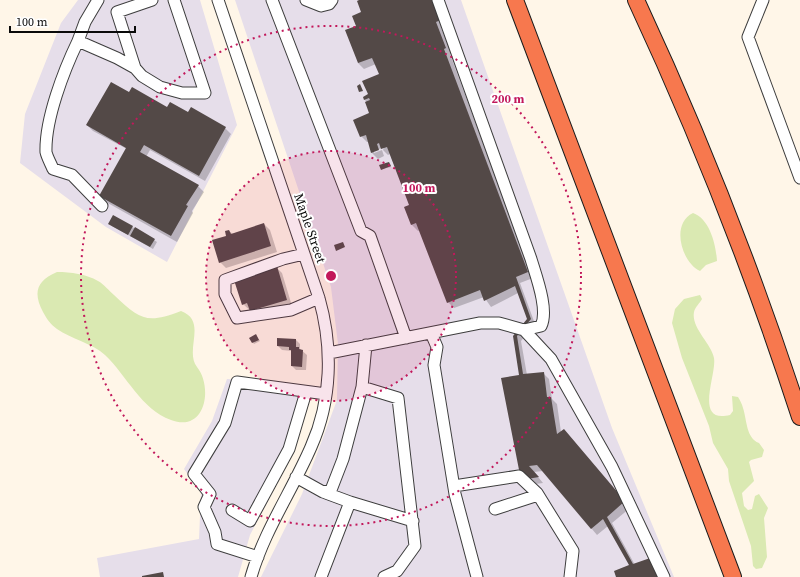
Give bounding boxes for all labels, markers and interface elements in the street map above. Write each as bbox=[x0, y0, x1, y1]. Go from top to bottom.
scale bar bbox=[10, 8, 135, 34]
text: 100 m bbox=[16, 14, 48, 30]
text: 200 m bbox=[492, 91, 525, 107]
text: 100 m bbox=[403, 180, 436, 196]
street label: Maple Street bbox=[290, 191, 330, 266]
centre of rings bbox=[324, 269, 338, 283]

